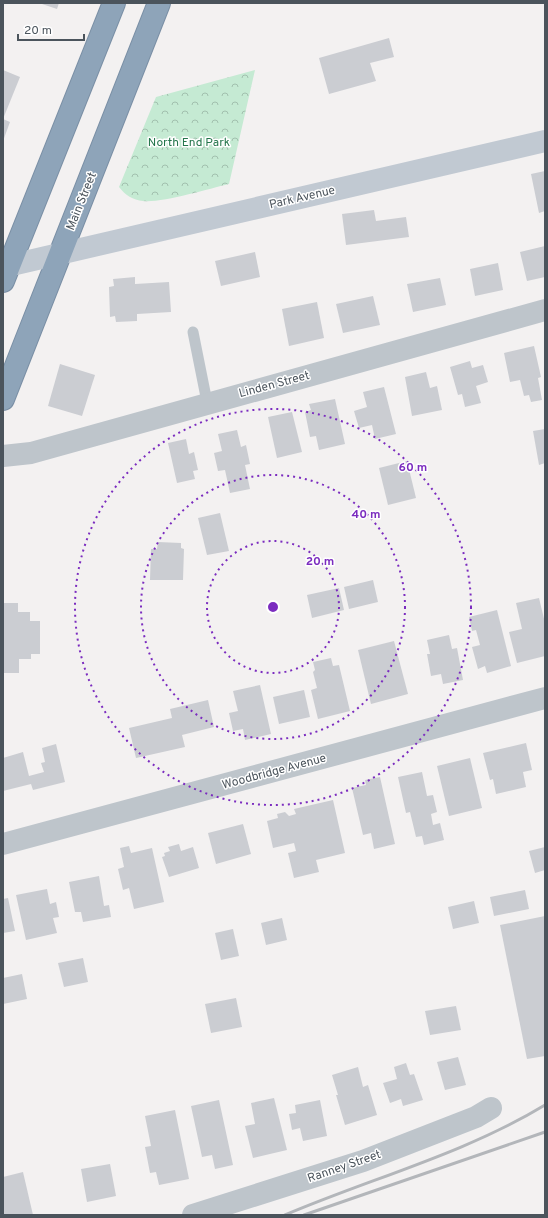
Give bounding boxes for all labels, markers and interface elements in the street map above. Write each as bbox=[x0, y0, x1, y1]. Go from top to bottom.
scale bar bbox=[18, 16, 84, 42]
text: 20 m bbox=[24, 23, 52, 39]
park label: North End Park bbox=[148, 135, 230, 151]
street label: Main Street bbox=[63, 170, 101, 233]
street label: Park Avenue bbox=[268, 183, 337, 213]
street label: Linden Street bbox=[237, 368, 311, 402]
text: 60 m bbox=[399, 460, 427, 476]
text: 40 m bbox=[351, 507, 381, 523]
text: 20 m bbox=[306, 554, 334, 570]
centre of rings bbox=[266, 600, 280, 614]
street label: Woodbridge Avenue bbox=[220, 750, 328, 794]
street label: Ranney Street bbox=[306, 1147, 383, 1187]

